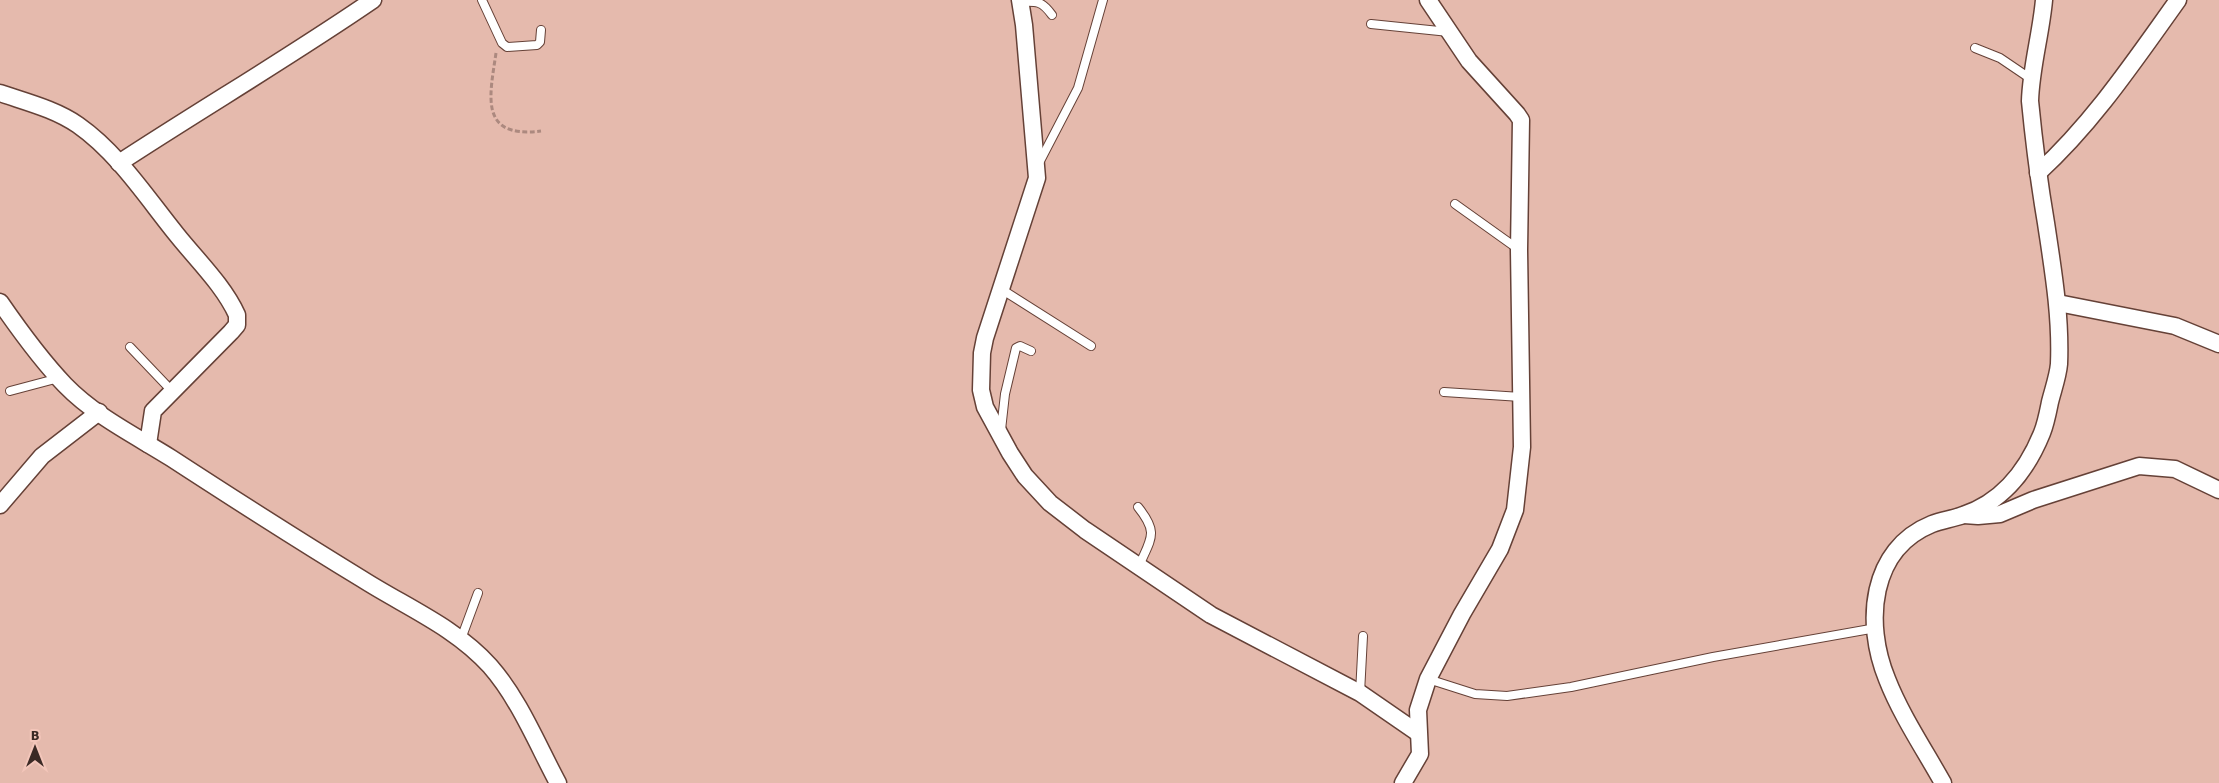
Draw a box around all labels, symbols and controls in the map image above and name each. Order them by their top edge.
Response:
north arrow [10,723,60,773]
text: B [31,727,40,744]

